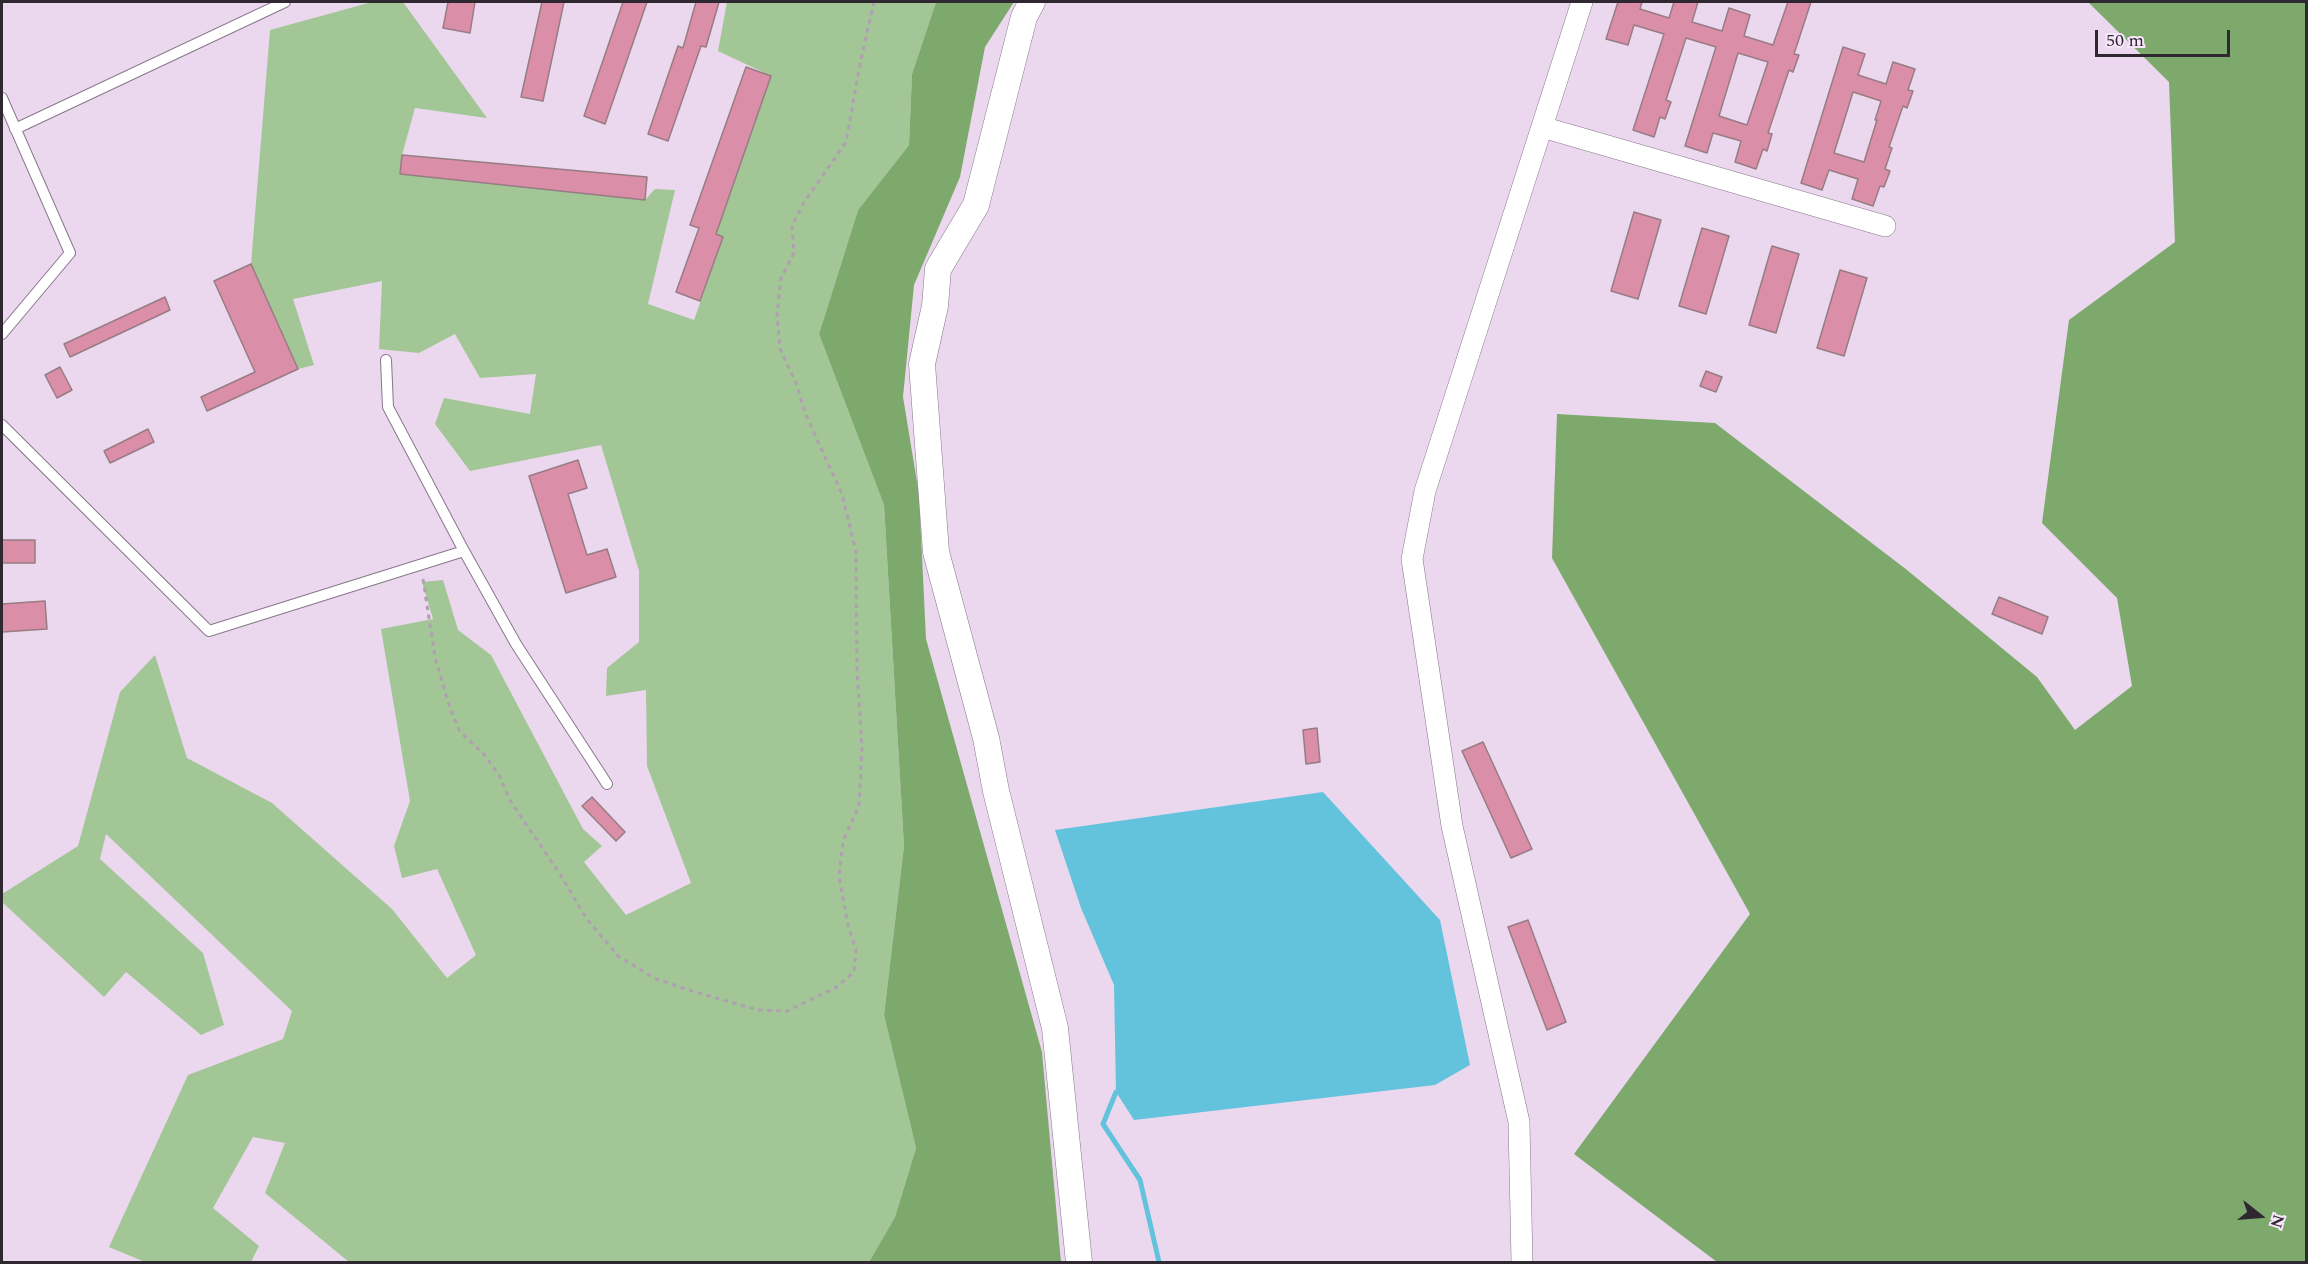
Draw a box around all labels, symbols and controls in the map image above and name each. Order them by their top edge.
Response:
scale bar [2098,18,2233,56]
text: 50 m [2106,27,2144,54]
north arrow [2230,1186,2290,1246]
text: N [2264,1212,2291,1231]

